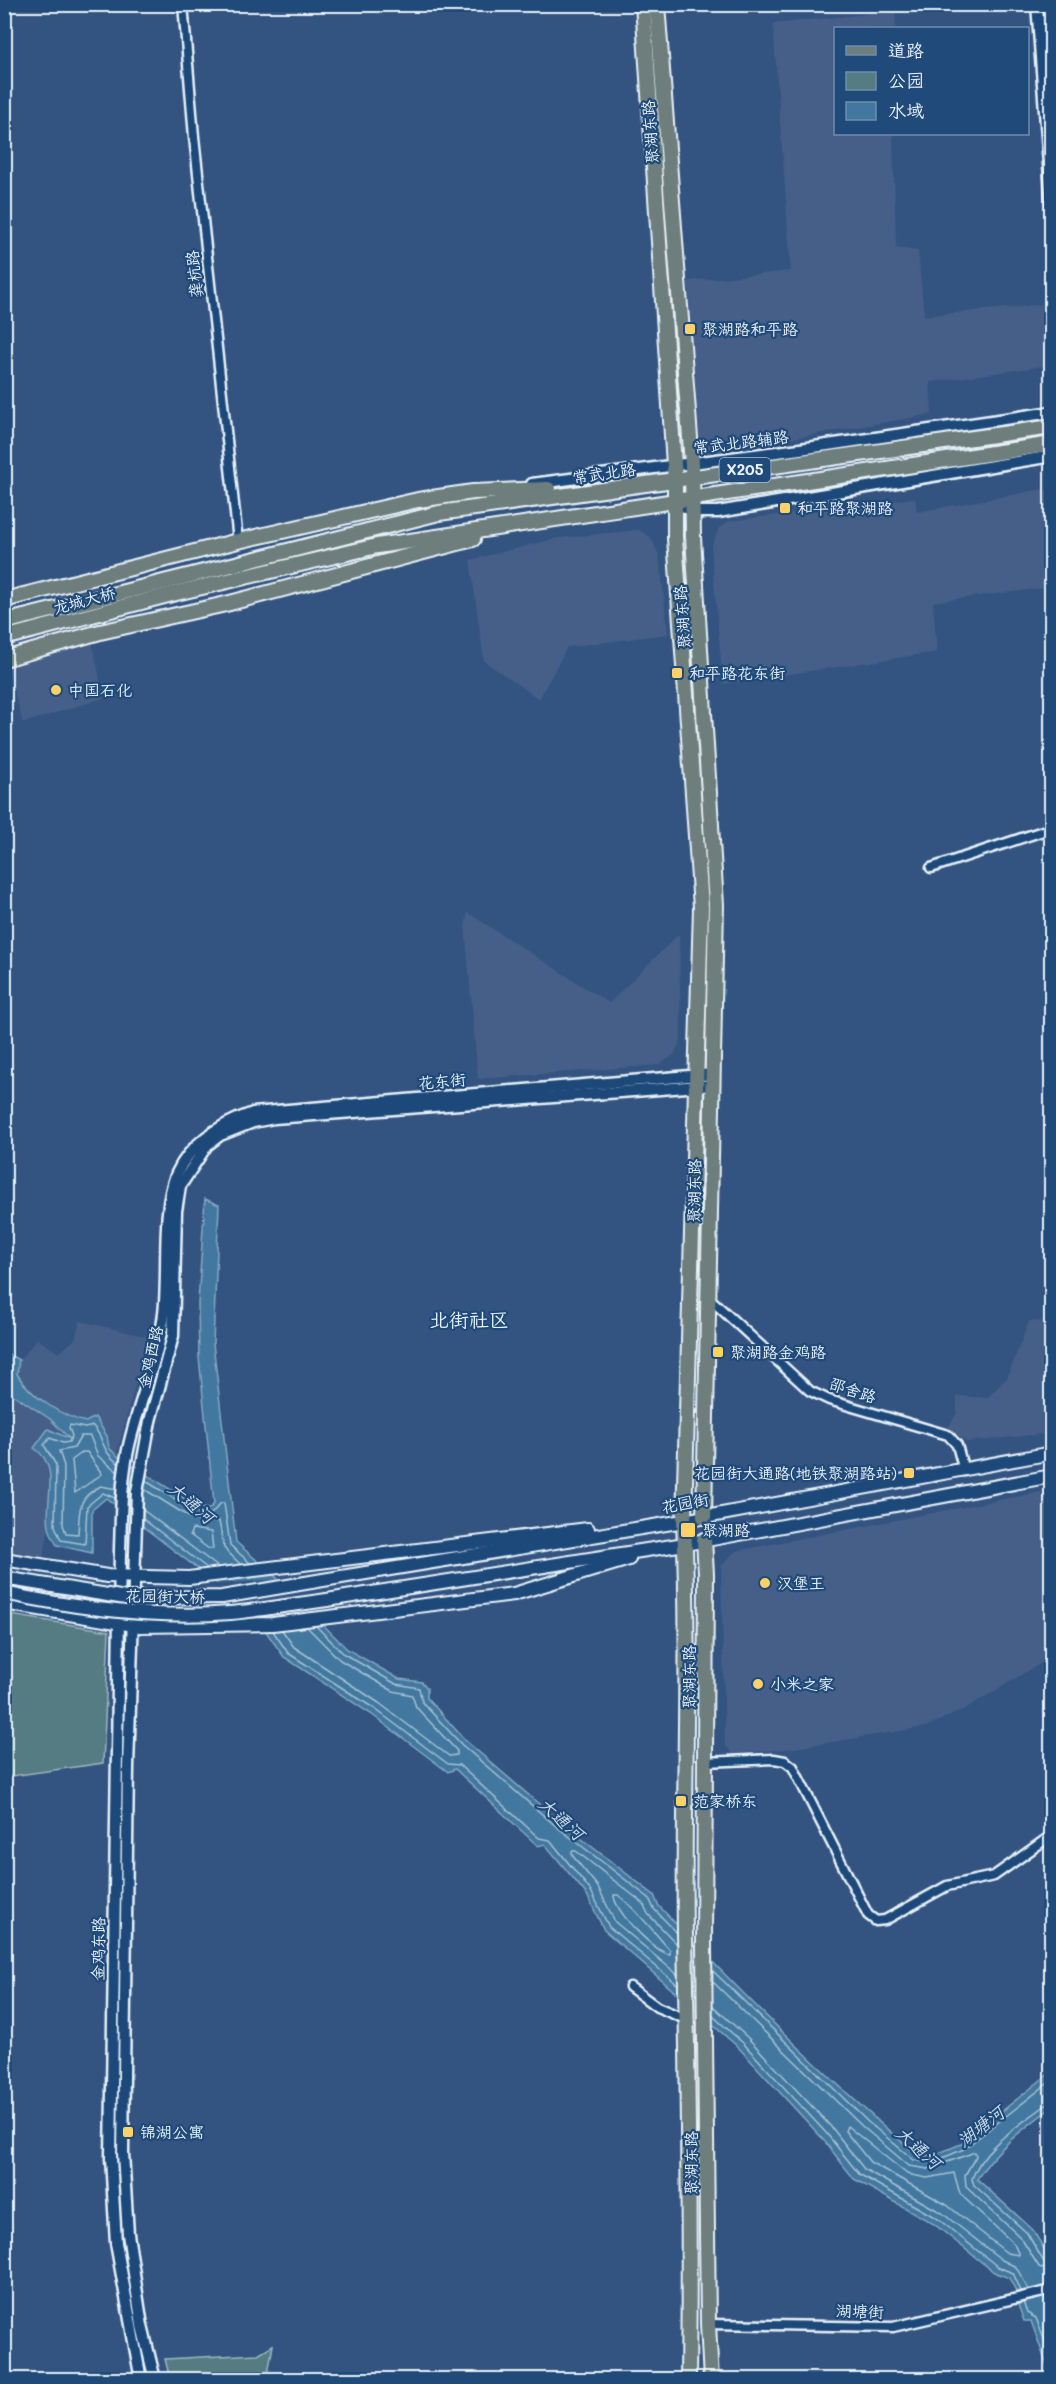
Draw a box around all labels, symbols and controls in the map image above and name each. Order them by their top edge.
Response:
legend [834,27,1029,135]
text: 道路 [888,38,924,62]
text: 公园 [888,68,924,92]
text: 水域 [888,98,924,122]
street label: 聚湖东路 [637,99,662,165]
street label: 龚杭路 [181,249,206,299]
place label: 聚湖路和平路 [702,318,798,339]
marker: 聚湖路和平路 [683,322,697,336]
street label: 常武北路辅路 [692,425,790,458]
street label: 常武北路 [571,458,637,487]
road number: X205 [720,458,771,482]
place label: 和平路聚湖路 [797,497,893,518]
marker: 和平路聚湖路 [778,501,792,515]
street label: 龙城大桥 [50,581,118,618]
street label: 聚湖东路 [669,584,694,650]
place label: 和平路花东街 [689,662,785,683]
marker: 和平路花东街 [670,666,684,680]
place label: 中国石化 [68,679,132,700]
marker: 中国石化 [49,683,63,697]
street label: 花东街 [417,1068,467,1093]
street label: 聚湖东路 [682,1159,705,1223]
district label: 北街社区 [429,1306,509,1332]
street label: 金鸡西路 [132,1323,167,1390]
place label: 聚湖路金鸡路 [730,1341,826,1362]
marker: 聚湖路金鸡路 [711,1345,725,1359]
street label: 邵舍路 [827,1372,879,1407]
place label: 花园街大通路(地铁聚湖路站) [694,1462,897,1483]
marker: 花园街大通路(地铁聚湖路站) [902,1466,916,1480]
water label: 大通河 [163,1476,222,1531]
street label: 花园街 [659,1488,710,1517]
place label: 聚湖路 [702,1519,750,1540]
marker: 聚湖路 [679,1521,697,1539]
place label: 汉堡王 [777,1572,825,1593]
marker: 汉堡王 [758,1576,772,1590]
street label: 花园街大桥 [125,1584,205,1607]
street label: 聚湖东路 [678,1645,699,1709]
place label: 小米之家 [770,1673,834,1694]
marker: 小米之家 [751,1677,765,1691]
place label: 范家桥东 [693,1790,757,1811]
water label: 大通河 [534,1791,592,1847]
marker: 范家桥东 [674,1794,688,1808]
street label: 金鸡东路 [86,1917,109,1981]
water label: 湖塘河 [952,2098,1011,2152]
water label: 大通河 [891,2120,949,2176]
place label: 锦湖公寓 [140,2121,204,2142]
marker: 锦湖公寓 [121,2125,135,2139]
street label: 聚湖东路 [680,2131,701,2195]
street label: 湖塘街 [836,2299,884,2322]

